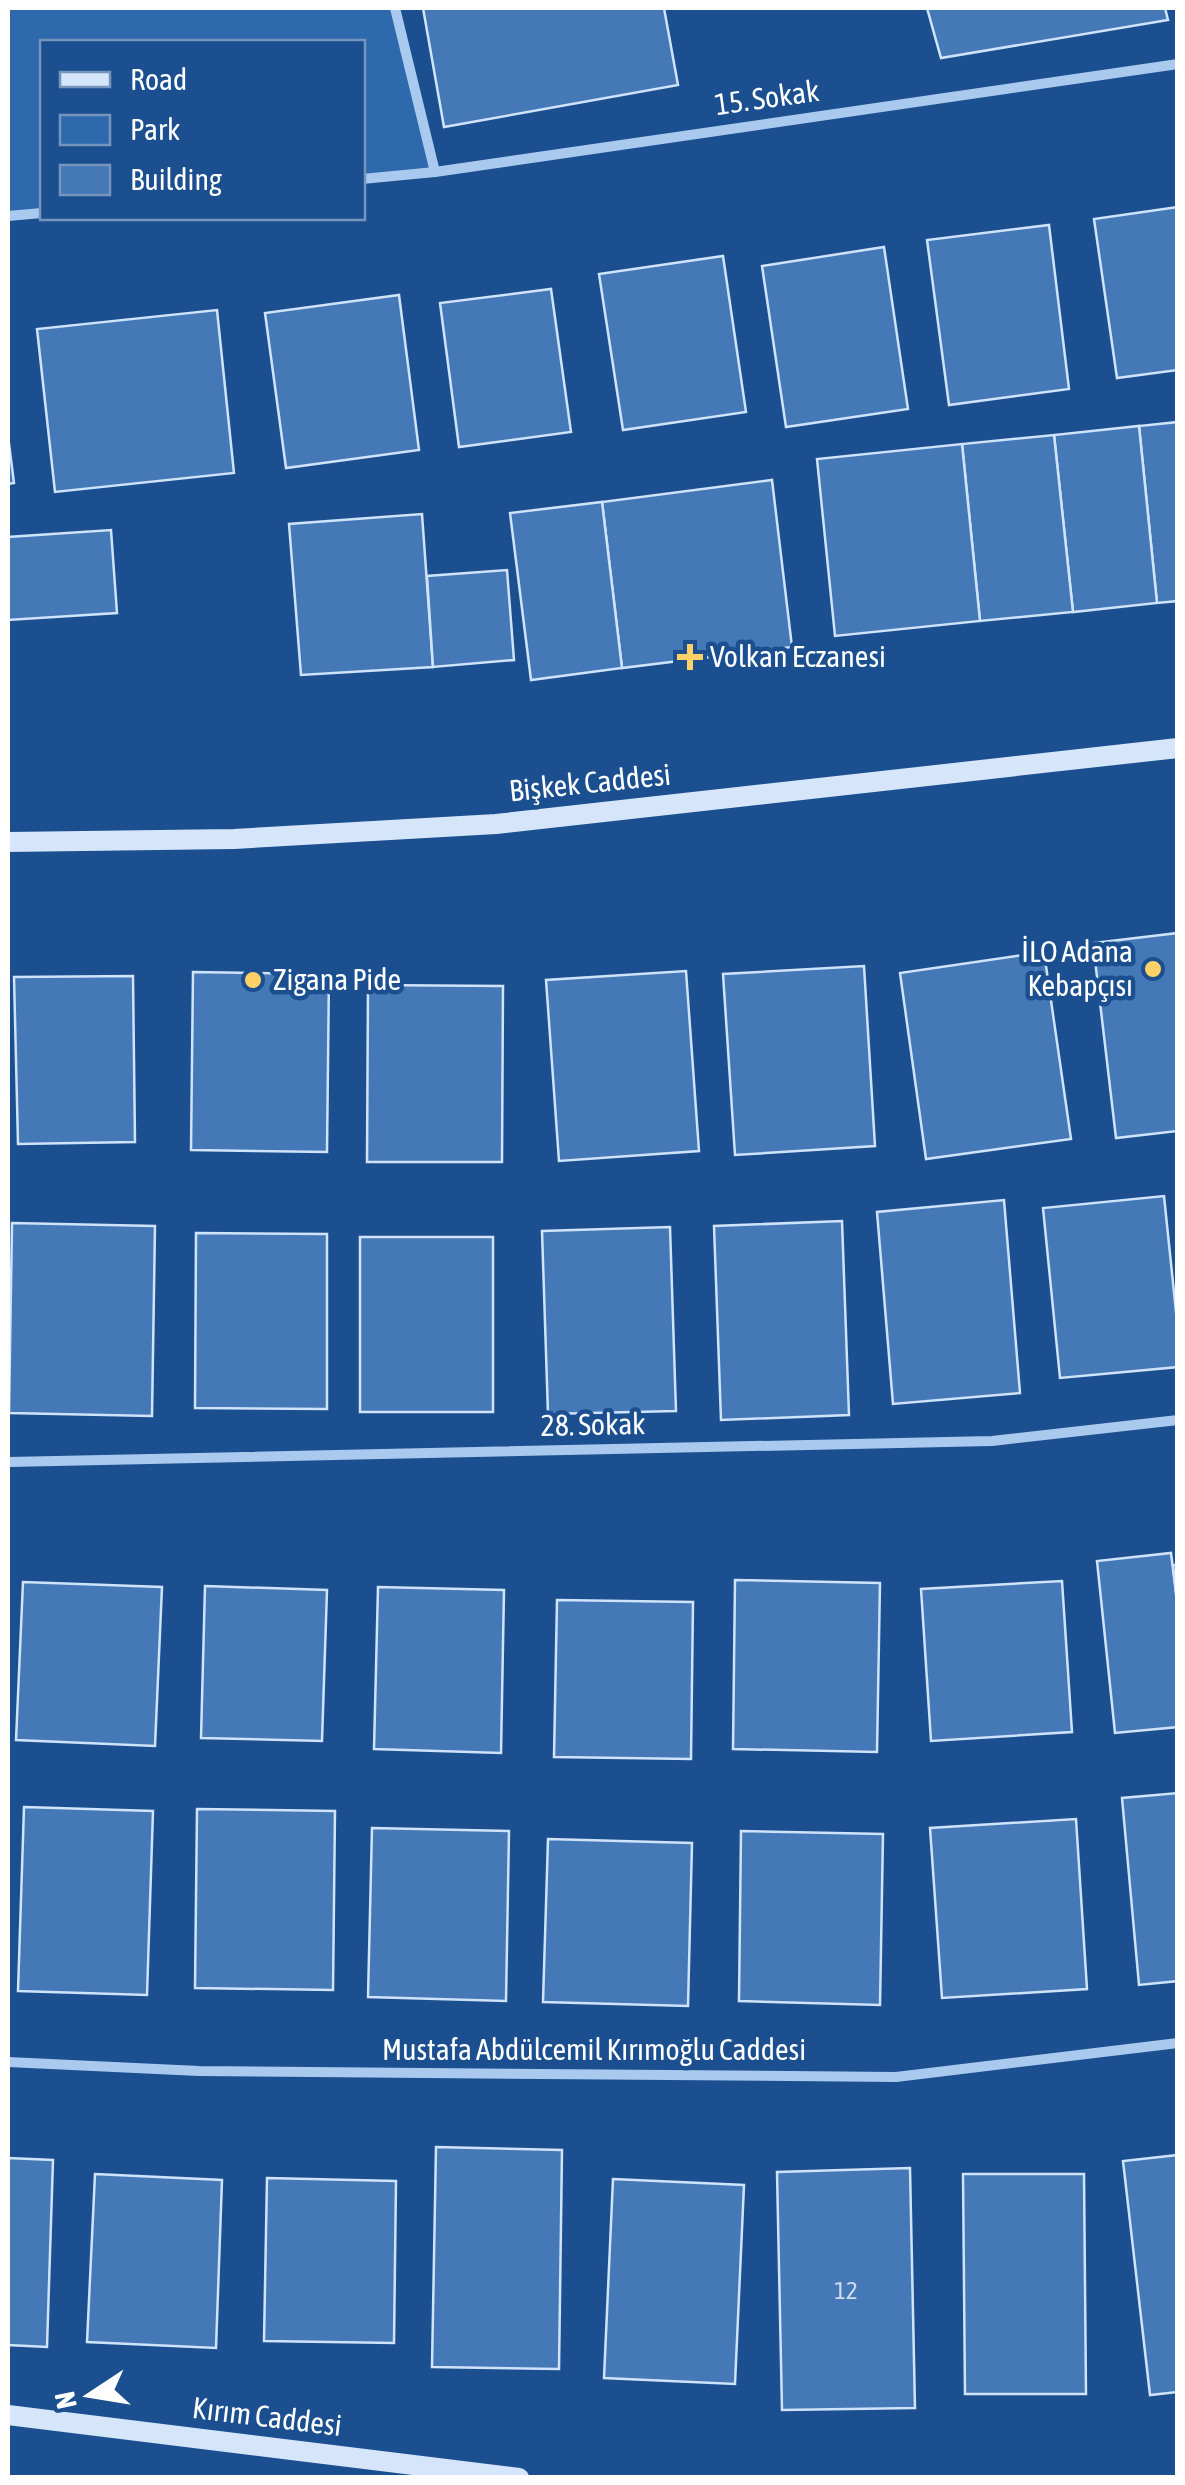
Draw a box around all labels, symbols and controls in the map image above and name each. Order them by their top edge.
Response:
legend [40,40,365,220]
text: Road [130,62,187,96]
street label: 15. Sokak [713,73,821,121]
text: Park [130,112,180,146]
text: Building [130,162,222,196]
place label: Volkan Eczanesi [710,639,886,673]
marker: Volkan Eczanesi [679,646,701,668]
street label: Bişkek Caddesi [507,757,672,807]
place label: İLO Adana Kebapçısı [1021,934,1133,1002]
marker: İLO Adana Kebapçısı [1142,958,1164,980]
place label: Zigana Pide [273,962,401,996]
marker: Zigana Pide [242,969,264,991]
street label: 28. Sokak [540,1406,646,1442]
street label: Mustafa Abdülcemil Kırımoğlu Caddesi [382,2032,806,2066]
house number: 12 [834,2276,858,2304]
north arrow [40,2345,140,2445]
text: N [48,2389,83,2412]
street label: Kırım Caddesi [191,2390,344,2442]

